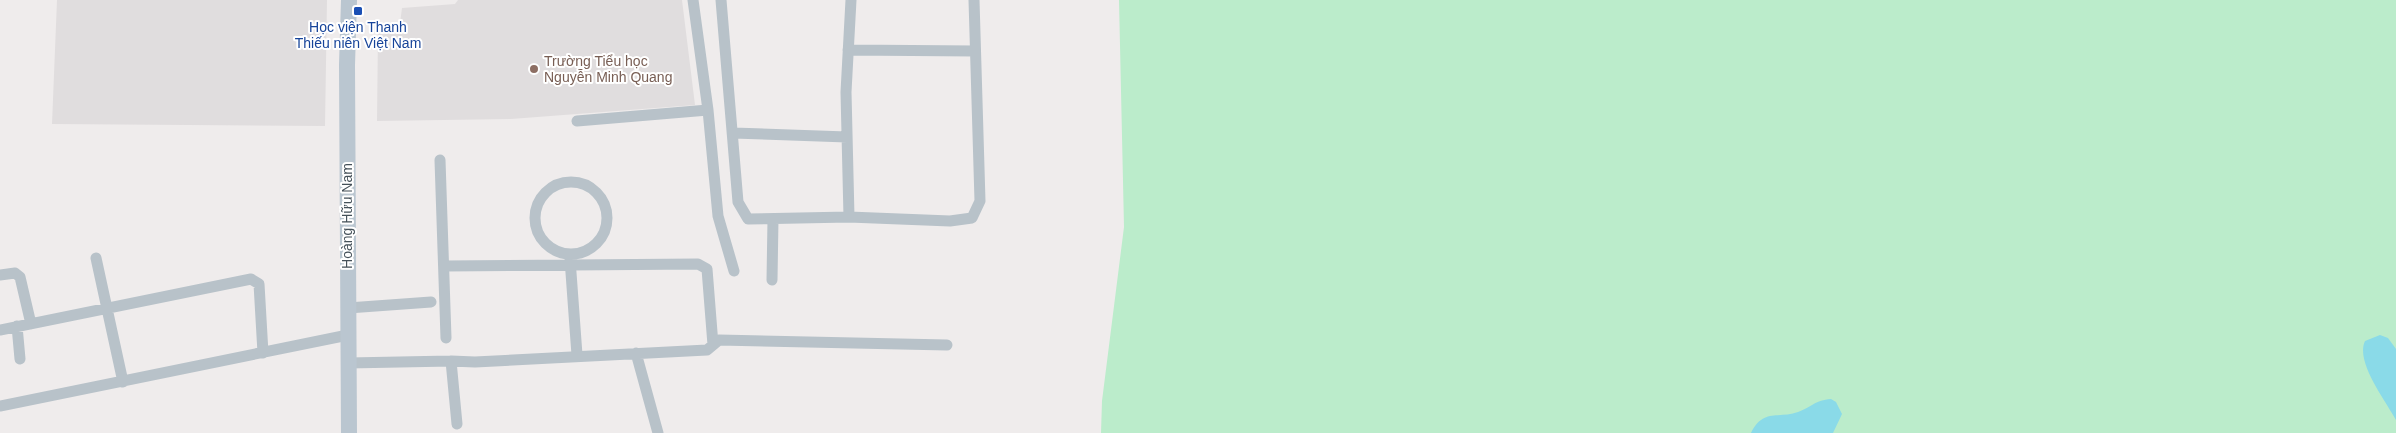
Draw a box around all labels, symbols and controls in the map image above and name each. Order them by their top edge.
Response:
marker: Học viện Thanh Thiếu niên Việt Nam [352,5,364,17]
place label: Học viện Thanh Thiếu niên Việt Nam [295,19,421,51]
place label: Trường Tiểu học Nguyễn Minh Quang [544,53,672,85]
marker: Trường Tiểu học Nguyễn Minh Quang [528,63,540,75]
street label: Hoàng Hữu Nam [339,163,355,269]

